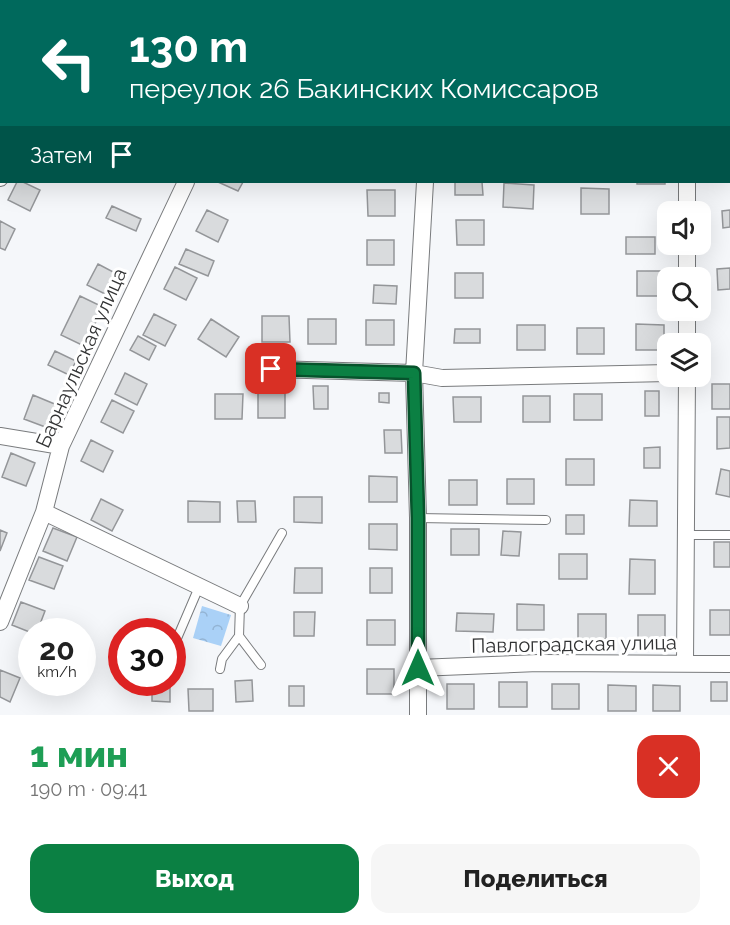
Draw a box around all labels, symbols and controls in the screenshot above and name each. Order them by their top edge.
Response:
text: 130 m [129,23,248,72]
icon: left [30,24,108,102]
text: переулок 26 Бакинских Комиссаров [129,73,599,104]
icon: arrive [105,138,138,171]
text: Затем [30,142,93,168]
map controls [657,201,711,387]
button: sound [657,201,711,255]
street label: Барнаульская улица [31,264,131,452]
button: search [657,267,711,321]
button: layers [657,333,711,387]
pin [245,343,296,394]
icon: arrive [254,352,287,385]
speed limit sign: 30 [108,618,186,696]
street label: Павлоградская улица [471,630,677,658]
text: 20 [39,632,75,667]
position arrow [386,636,450,700]
text: km/h [37,663,77,681]
text: 1 мин [30,733,128,775]
button: close [637,735,700,798]
text: 190 m · 09:41 [30,777,147,801]
button: Выход [30,844,359,913]
button: Поделиться [371,844,700,913]

